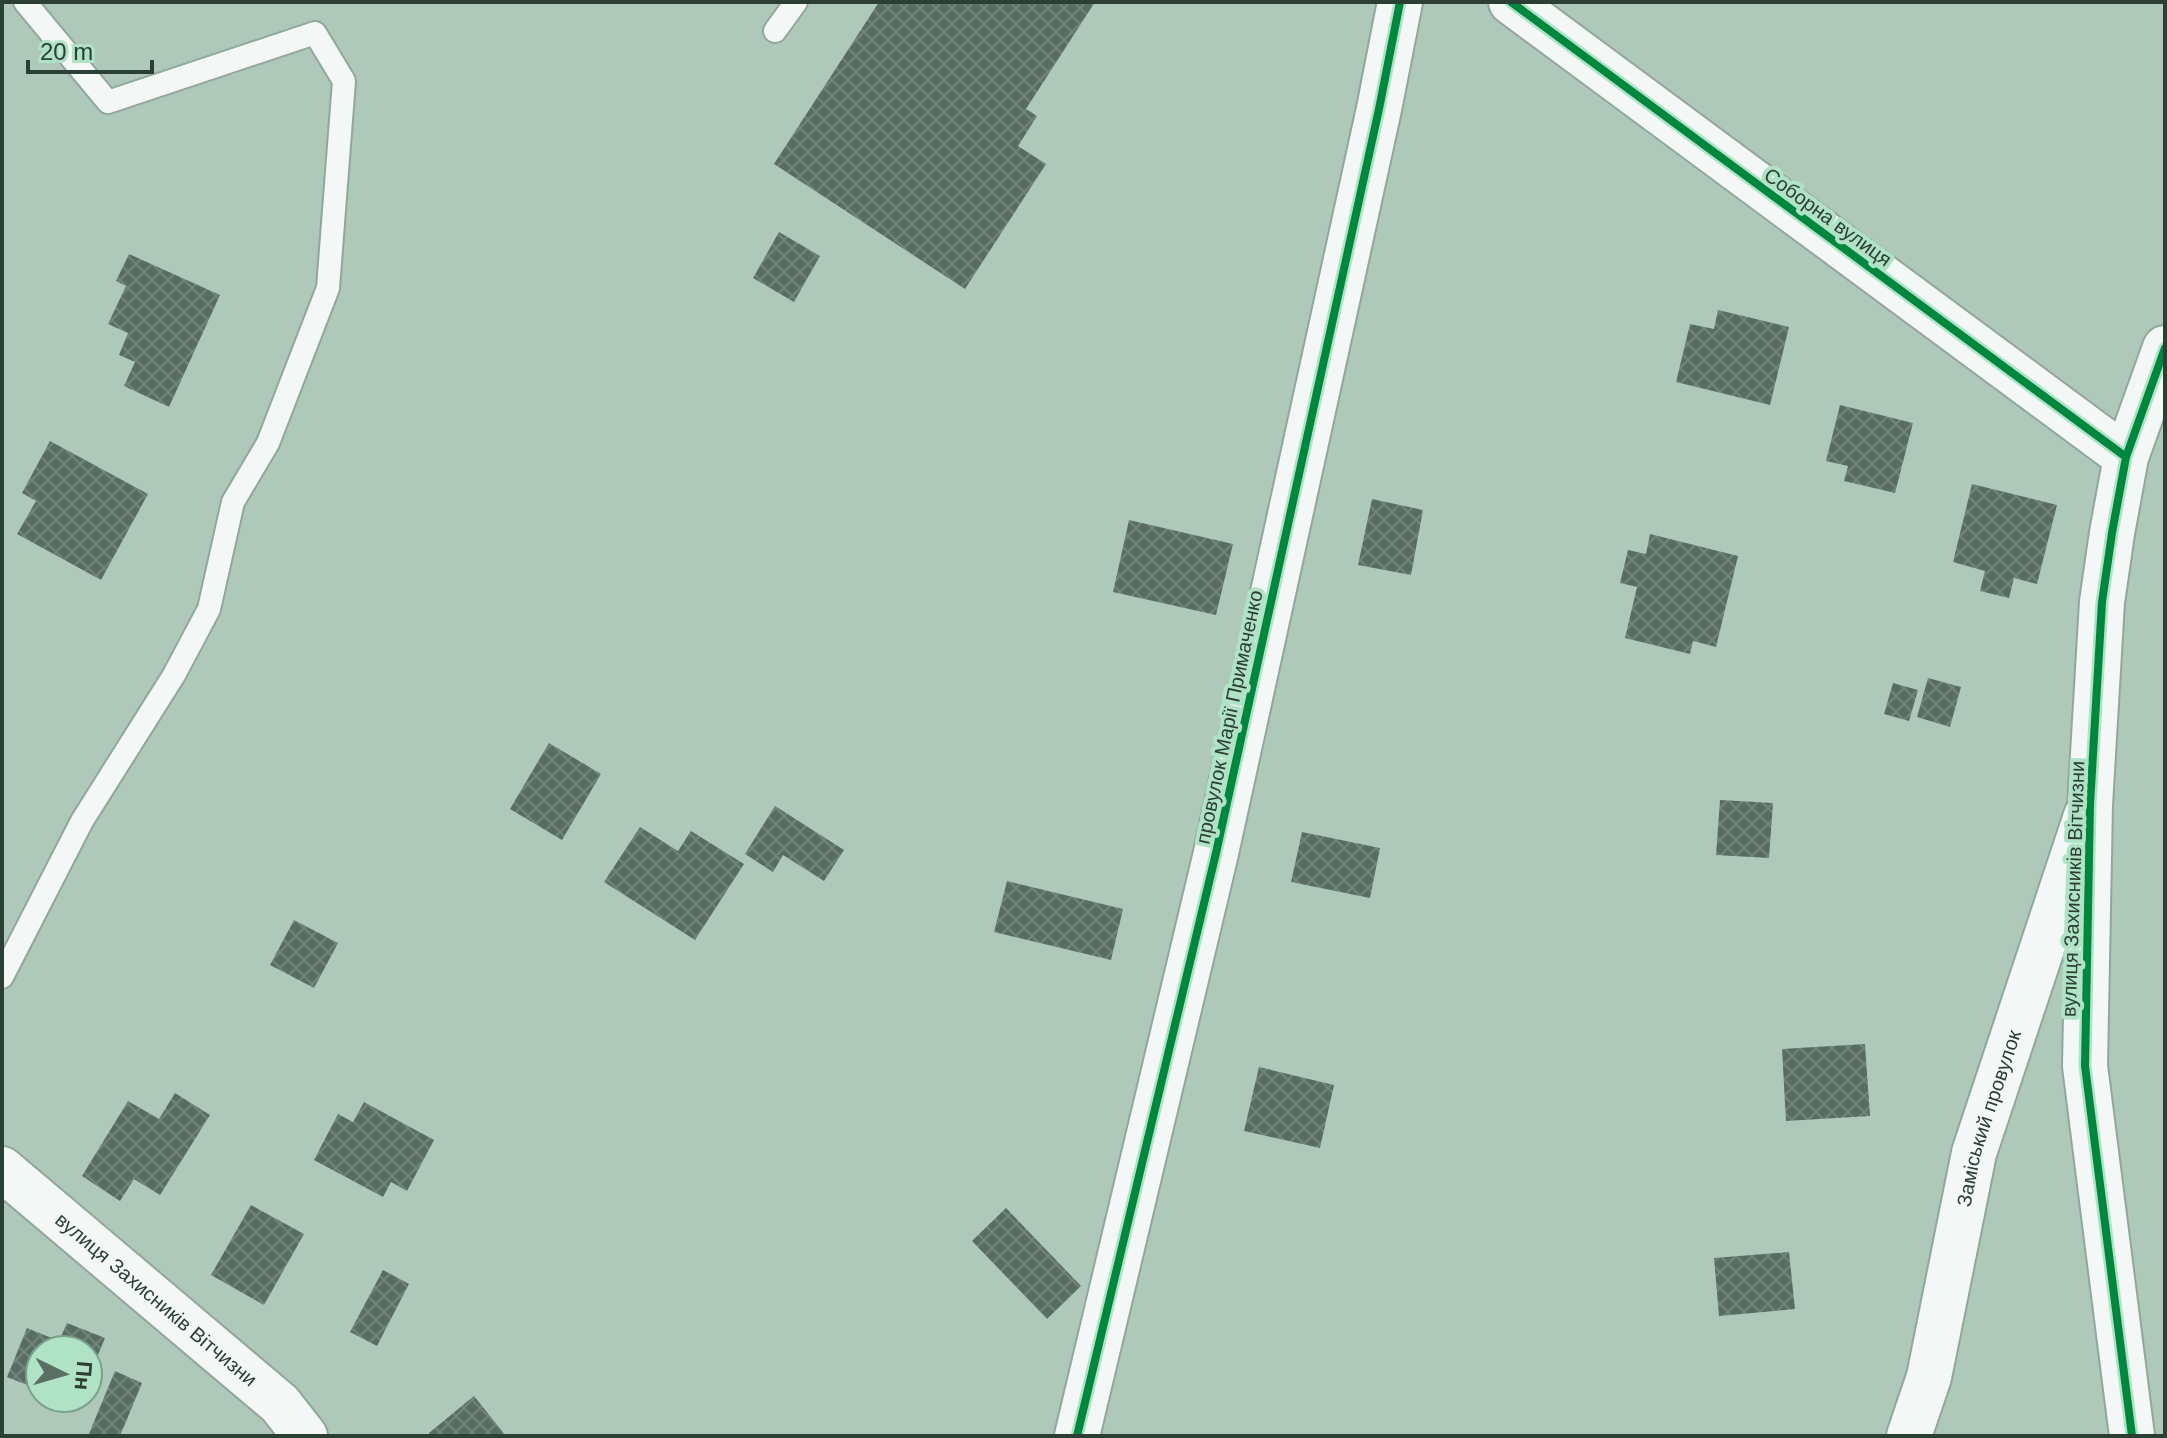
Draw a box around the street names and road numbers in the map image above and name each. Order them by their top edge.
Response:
street label: Соборна вулиця [1760,163,1896,271]
street label: провулок Марії Примаченко [1191,588,1267,846]
street label: вулиця Захисників Вітчизни [2058,761,2088,1017]
street label: Заміський провулок [1953,1027,2025,1208]
street label: вулиця Захисників Вітчизни [51,1208,261,1391]

